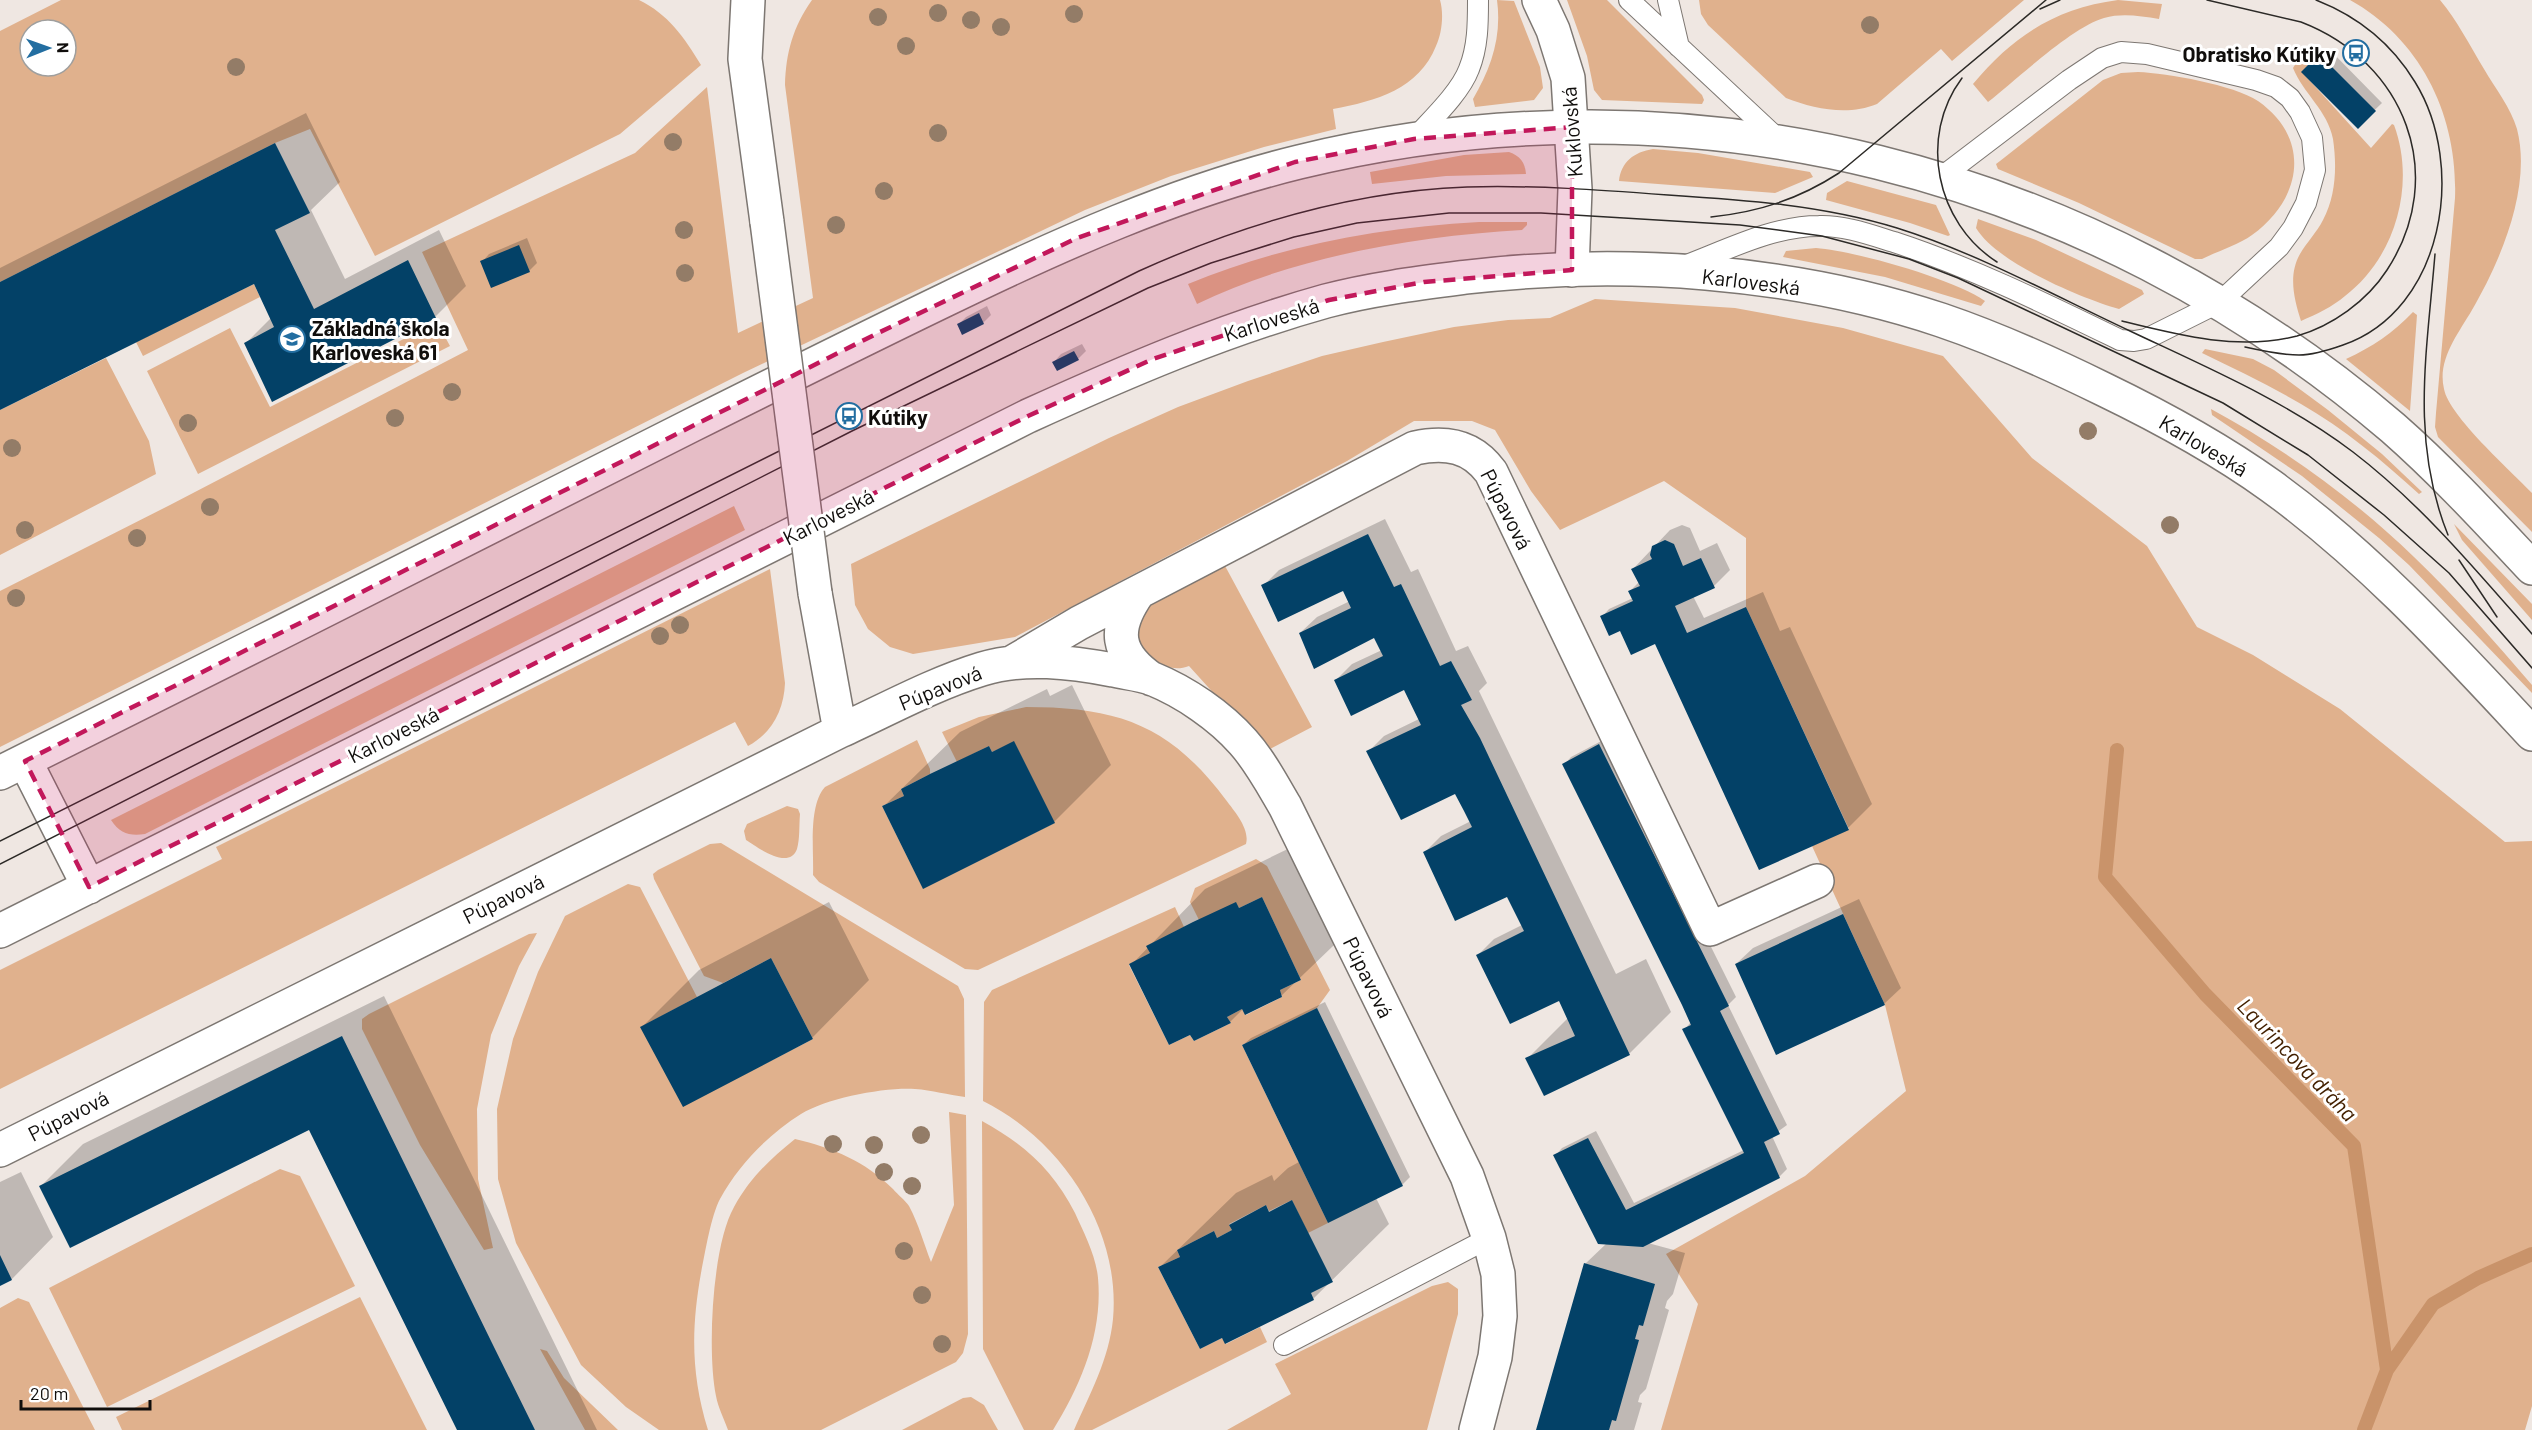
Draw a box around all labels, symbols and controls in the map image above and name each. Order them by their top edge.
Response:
north arrow [18,18,78,78]
bus stop icon: Obratisko Kútiky [2341,38,2371,68]
place label: Obratisko Kútiky [2183,41,2336,66]
text: N [54,42,73,53]
street label: Kuklovská [1555,86,1587,178]
street label: Karloveská [1700,263,1802,299]
street label: Karloveská [1220,292,1322,346]
place label: Základná škola Karloveská 61 [312,315,450,364]
school or university icon: Základná škola Karloveská 61 [277,324,307,354]
bus stop icon: Kútiky [834,401,864,431]
place label: Kútiky [868,404,928,429]
street label: Karloveská [2155,409,2253,481]
street label: Púpavová [1476,465,1538,553]
street label: Karloveská [778,482,878,550]
street label: Púpavová [895,659,985,715]
street label: Karloveská [343,700,443,768]
street label: Púpavová [458,868,548,928]
street label: Púpavová [1339,932,1399,1022]
water label: Laurincova dráha [2233,992,2363,1126]
street label: Púpavová [24,1084,112,1146]
scale bar [21,1373,150,1411]
text: 20 m [30,1382,68,1404]

